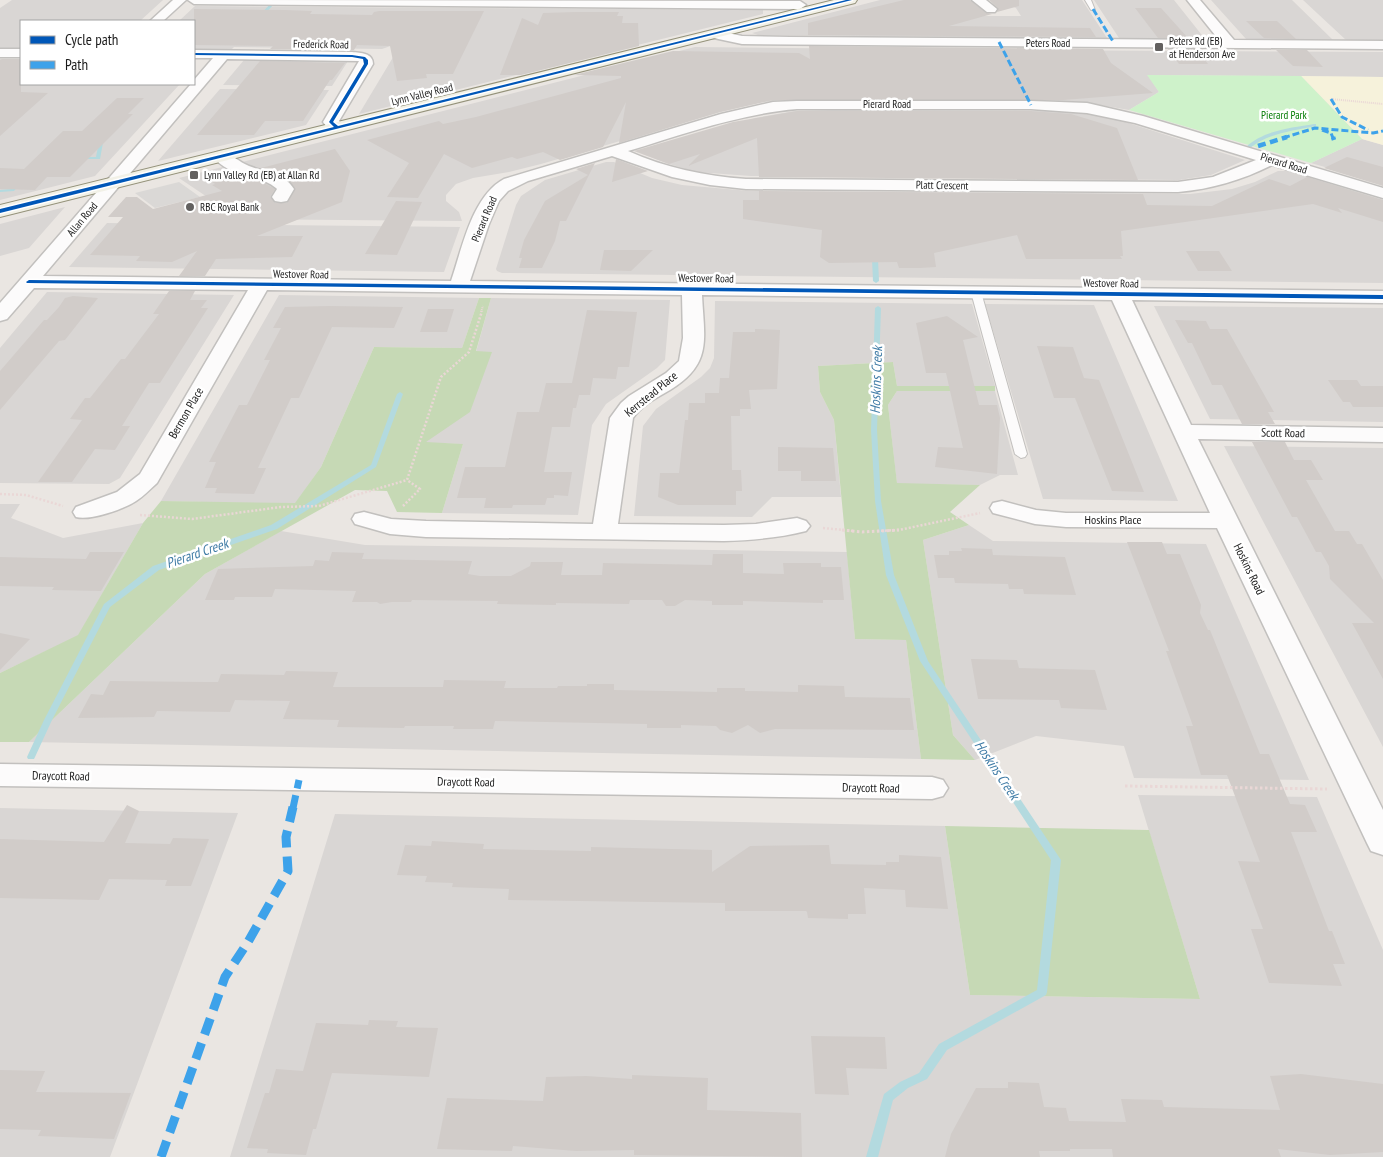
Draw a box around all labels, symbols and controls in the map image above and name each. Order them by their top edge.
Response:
legend [20,20,195,85]
text: Cycle path [65,30,118,49]
place label: Peters Rd (EB) at Henderson Ave [1169,34,1236,61]
street label: Peters Road [1026,36,1070,50]
street label: Frederick Road [293,37,349,51]
marker: Peters Rd (EB) at Henderson Ave [1153,41,1165,53]
text: Path [65,55,88,74]
street label: Lynn Valley Road [390,80,454,108]
street label: Pierard Road [863,97,911,111]
park label: Pierard Park [1261,108,1308,122]
street label: Pierard Road [1259,149,1309,177]
place label: Lynn Valley Rd (EB) at Allan Rd [204,168,320,182]
marker: Lynn Valley Rd (EB) at Allan Rd [188,169,200,181]
street label: Platt Crescent [916,178,968,192]
street label: Pierard Road [468,194,500,244]
street label: Allan Road [64,199,101,239]
place label: RBC Royal Bank [200,200,260,214]
marker: RBC Royal Bank [184,201,196,213]
street label: Westover Road [273,267,329,281]
street label: Westover Road [678,271,734,285]
street label: Westover Road [1083,276,1139,290]
water label: Hoskins Creek [866,344,886,414]
street label: Kerrstead Place [621,368,680,420]
street label: Bermon Place [165,384,206,441]
street label: Scott Road [1261,425,1305,440]
street label: Hoskins Place [1085,512,1141,527]
water label: Pierard Creek [164,533,232,572]
street label: Hoskins Road [1231,541,1268,597]
water label: Hoskins Creek [971,737,1024,804]
street label: Draycott Road [32,767,90,784]
street label: Draycott Road [437,773,495,790]
street label: Draycott Road [842,779,900,796]

